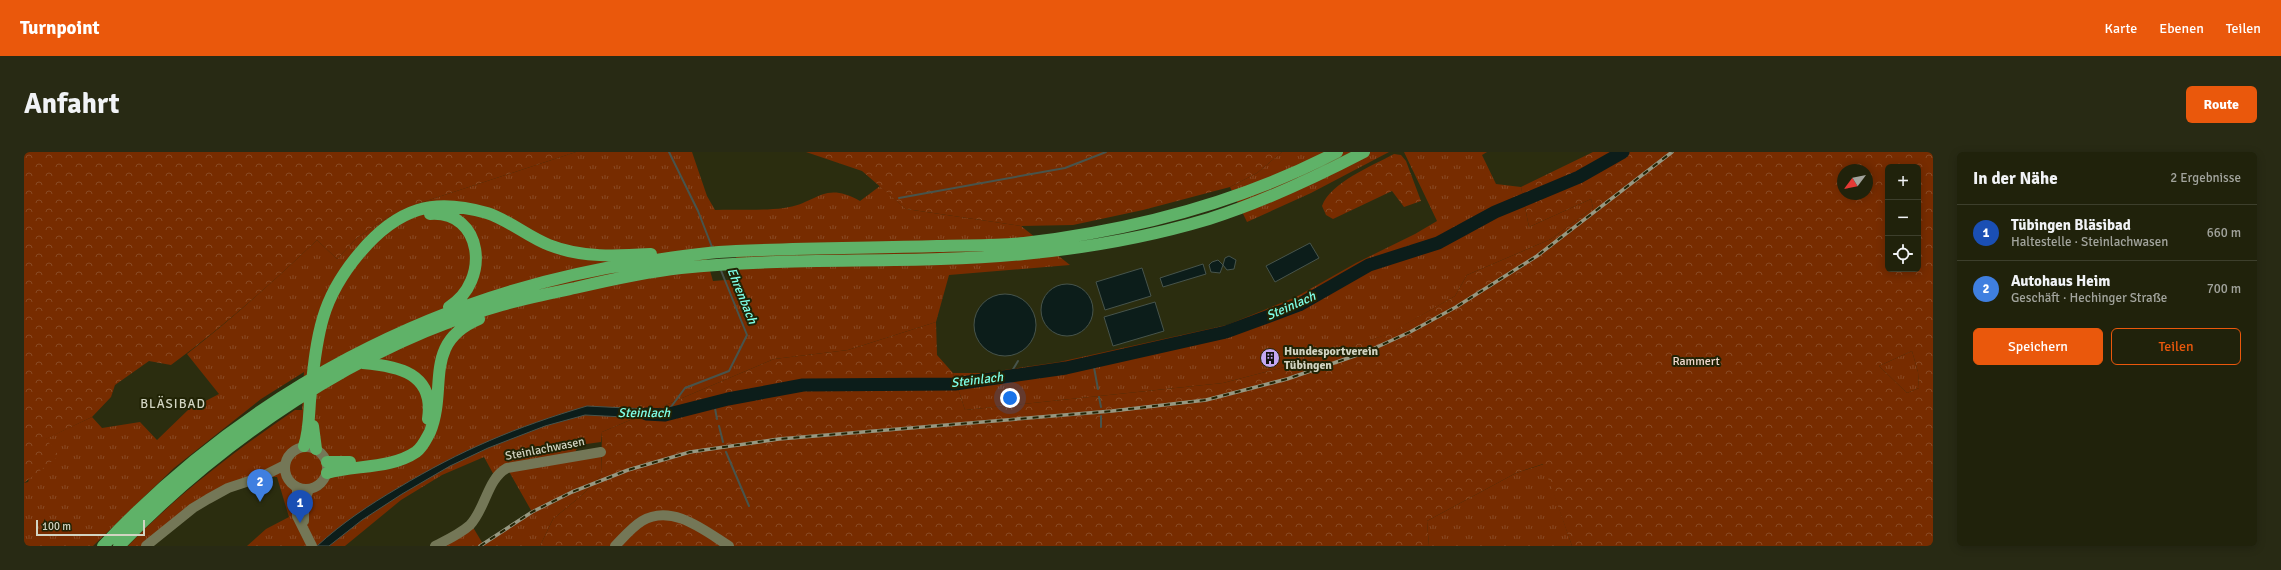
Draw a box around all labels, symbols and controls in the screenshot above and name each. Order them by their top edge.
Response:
text: Turnpoint [20,16,100,40]
text: Karte [2105,20,2137,37]
text: Ebenen [2159,20,2204,37]
text: Teilen [2226,20,2261,37]
button: Route [2186,86,2257,123]
text: Anfahrt [24,87,120,121]
north arrow [1837,164,1873,200]
map controls [1885,164,1921,272]
button: + [1885,164,1921,200]
text: In der Nähe [1973,168,2058,189]
text: 2 Ergebnisse [2170,170,2241,186]
button: − [1885,200,1921,236]
text: Tübingen Bläsibad [2011,216,2131,234]
text: 1 [1982,225,1990,241]
text: 660 m [2207,225,2241,241]
text: Haltestelle · Steinlachwasen [2011,234,2168,250]
button: locate [1885,236,1921,272]
water label: Ehrenbach [723,266,761,327]
text: Autohaus Heim [2011,272,2110,290]
text: 2 [1982,281,1990,297]
text: 700 m [2207,281,2241,297]
water label: Steinlach [1264,288,1319,324]
text: Geschäft · Hechinger Straße [2011,290,2167,306]
button: Speichern [1973,328,2103,365]
button: Teilen [2111,328,2241,365]
place label: Hundesportverein Tübingen [1284,344,1379,373]
building icon: Hundesportverein Tübingen [1259,347,1281,369]
park label: Rammert [1672,354,1720,369]
water label: Steinlach [950,369,1005,391]
your location [1000,388,1020,408]
district label: BLÄSIBAD [140,395,206,412]
water label: Steinlach [618,405,671,421]
street label: Steinlachwasen [504,434,586,464]
pin: 2 [247,469,273,502]
pin: 1 [287,490,313,523]
scale bar [36,518,145,537]
text: 100 m [42,520,71,533]

